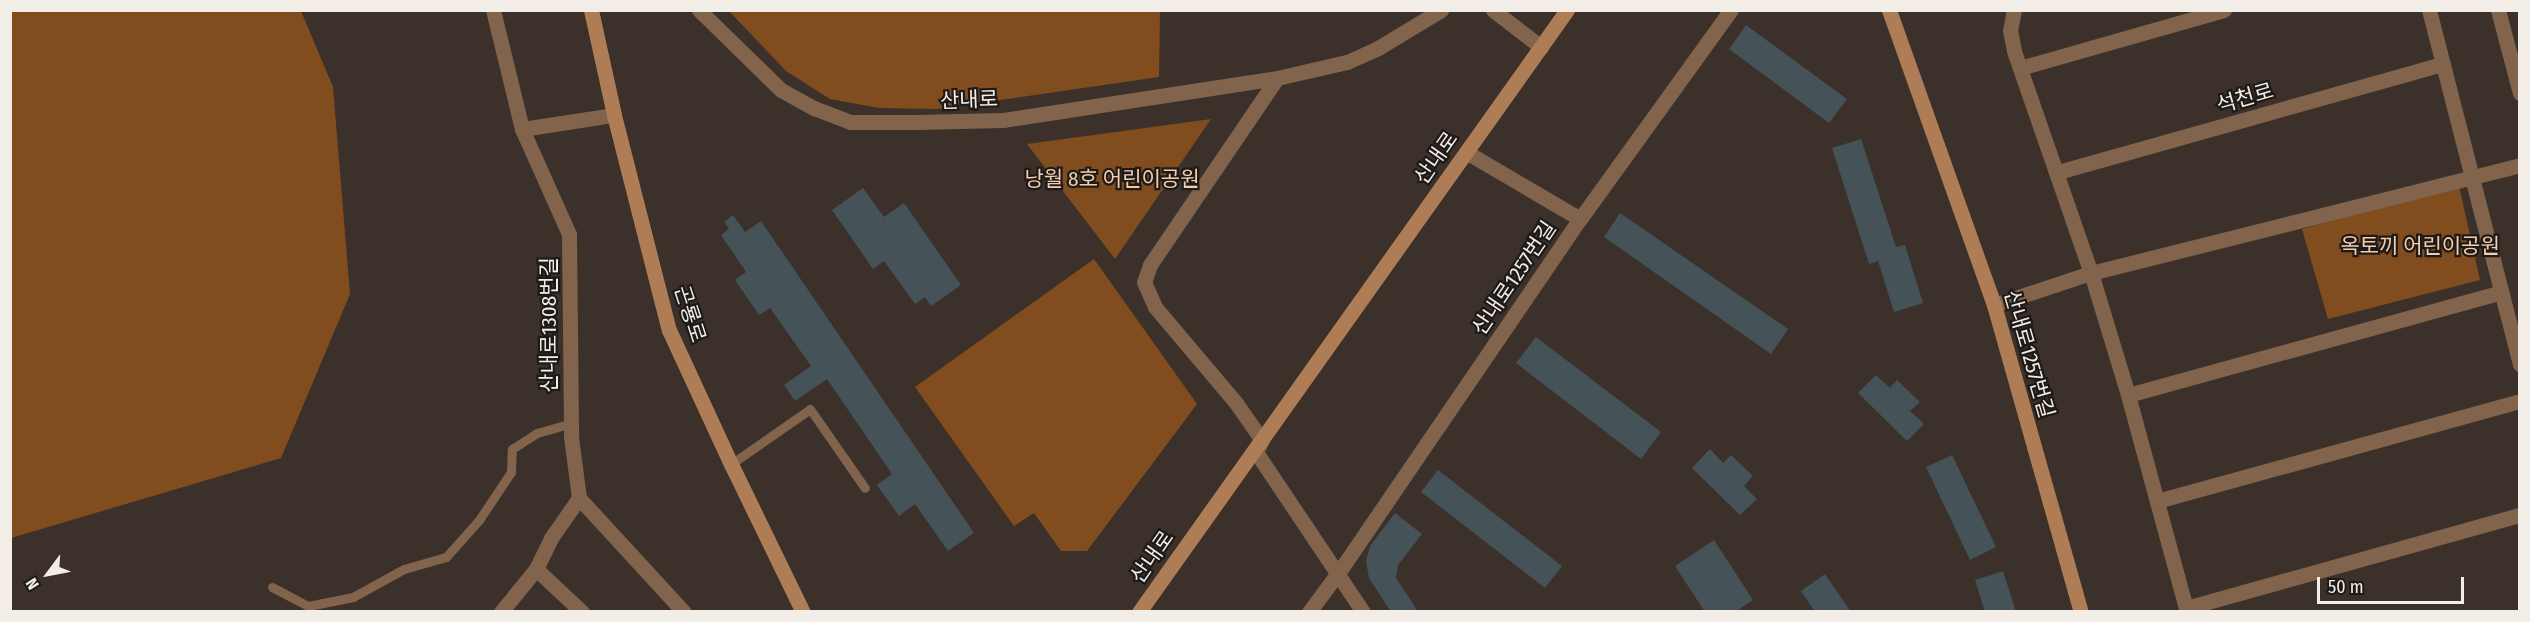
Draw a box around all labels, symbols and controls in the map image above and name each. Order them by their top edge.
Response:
street label: 석천로 [2214,78,2276,118]
street label: 산내로 [940,86,998,114]
street label: 산내로 [1409,127,1463,189]
park label: 낭월 8호 어린이공원 [1025,166,1199,192]
street label: 산내로1257번길 [1467,216,1561,340]
park label: 옥토끼 어린이공원 [2340,233,2500,259]
street label: 산내로1308번길 [536,257,562,393]
street label: 곤룡로 [669,283,711,345]
street label: 산내로1257번길 [1999,287,2059,421]
street label: 산내로 [1125,526,1179,588]
north arrow [18,544,78,604]
scale bar [2320,565,2467,603]
text: N [22,575,43,593]
text: 50 m [2328,576,2364,598]

